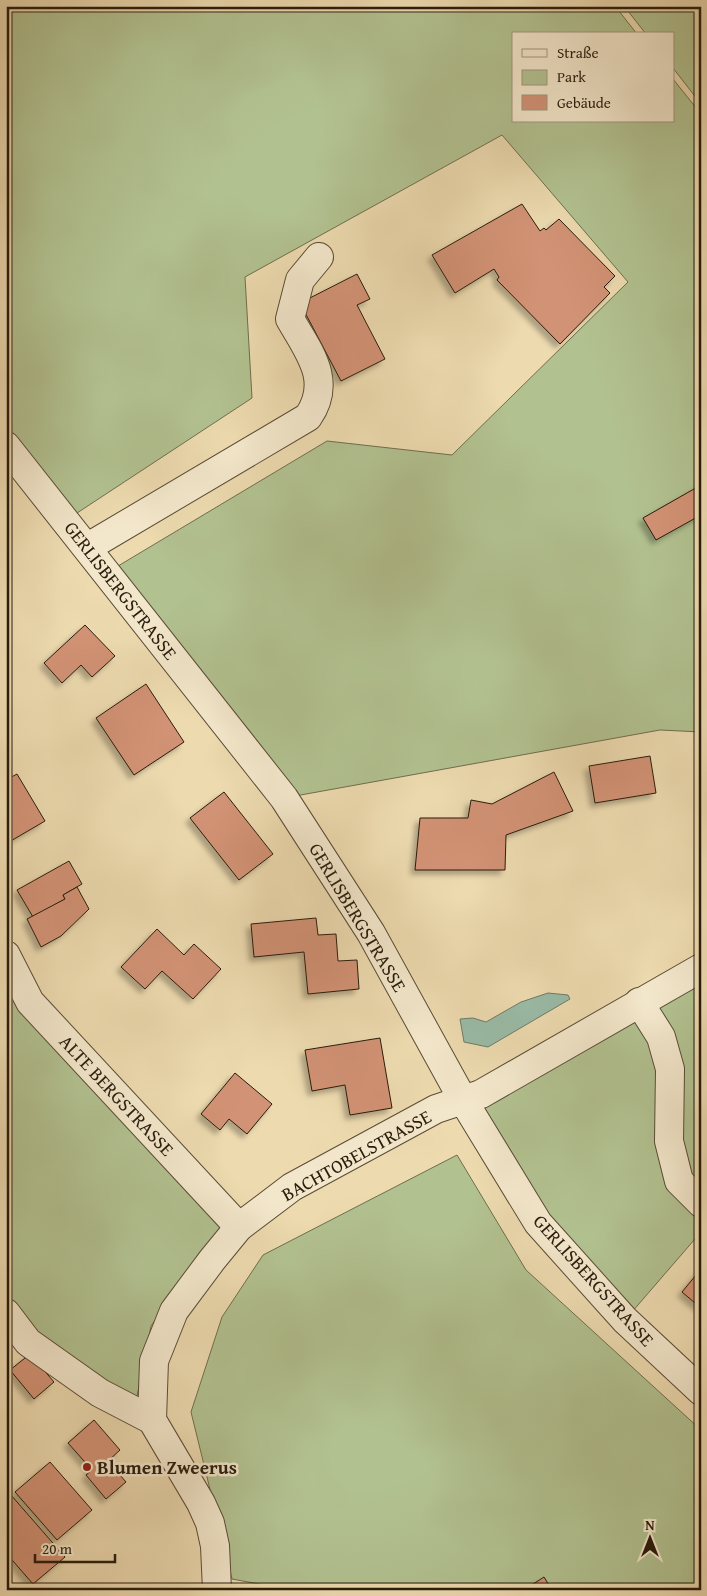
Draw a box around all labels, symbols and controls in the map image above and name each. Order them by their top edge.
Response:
legend [512,32,674,122]
text: Straße [557,42,599,63]
text: Park [557,66,586,87]
text: Gebäude [557,92,611,113]
street label: GERLISBERGSTRASSE [58,515,184,666]
street label: GERLISBERGSTRASSE [302,837,414,997]
street label: ALTE BERGSTRASSE [53,1028,181,1162]
street label: BACHTOBELSTRASSE [276,1102,436,1208]
street label: GERLISBERGSTRASSE [527,1208,661,1353]
place label: Blumen Zweerus [97,1453,237,1481]
marker: Blumen Zweerus [81,1461,93,1473]
north arrow [624,1514,674,1564]
text: N [645,1515,655,1535]
scale bar [35,1531,115,1563]
text: 20 m [42,1538,73,1559]

